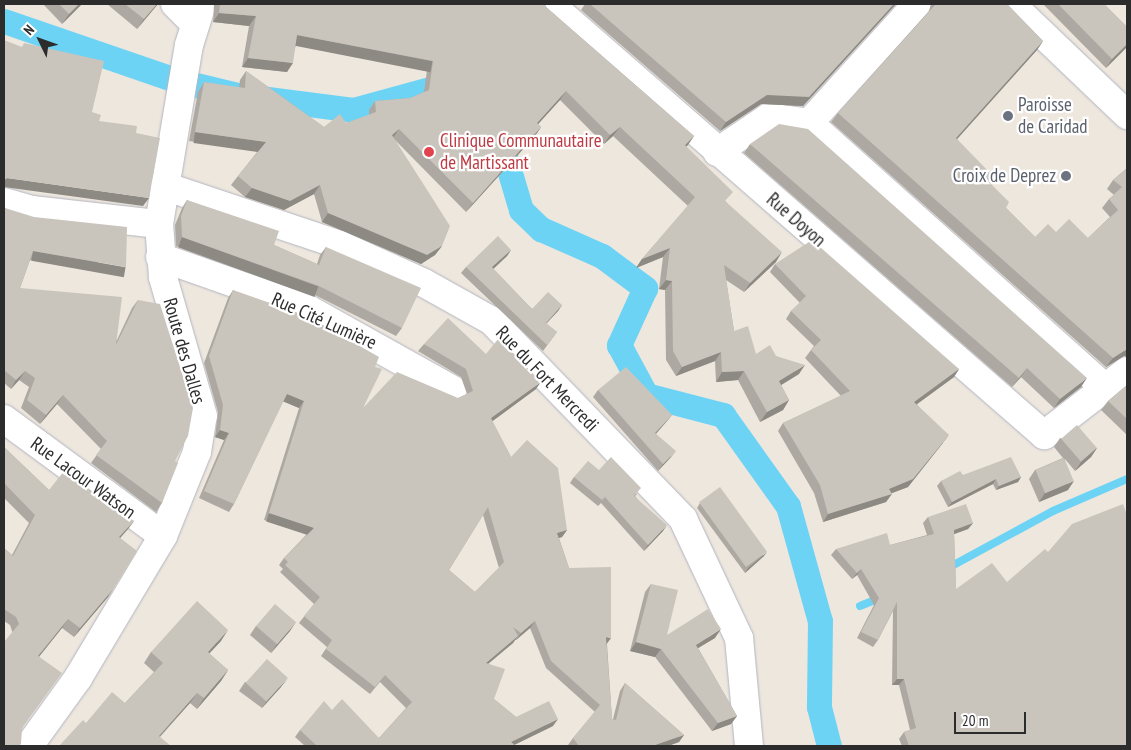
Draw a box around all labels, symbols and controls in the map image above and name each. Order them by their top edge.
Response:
north arrow [15,15,65,65]
text: N [20,21,38,39]
place label: Paroisse de Caridad [1018,94,1088,138]
marker: Paroisse de Caridad [1002,110,1014,122]
place label: Clinique Communautaire de Martissant [440,130,602,174]
marker: Clinique Communautaire de Martissant [422,145,436,159]
place label: Croix de Deprez [952,165,1056,187]
marker: Croix de Deprez [1060,170,1072,182]
street label: Rue Doyon [762,188,830,252]
street label: Rue Cité Lumière [268,288,380,354]
street label: Route des Dalles [158,295,210,407]
street label: Rue du Fort Mercredi [491,321,603,437]
street label: Rue Lacour Watson [26,432,140,524]
scale bar [956,702,1028,734]
text: 20 m [962,711,988,730]

